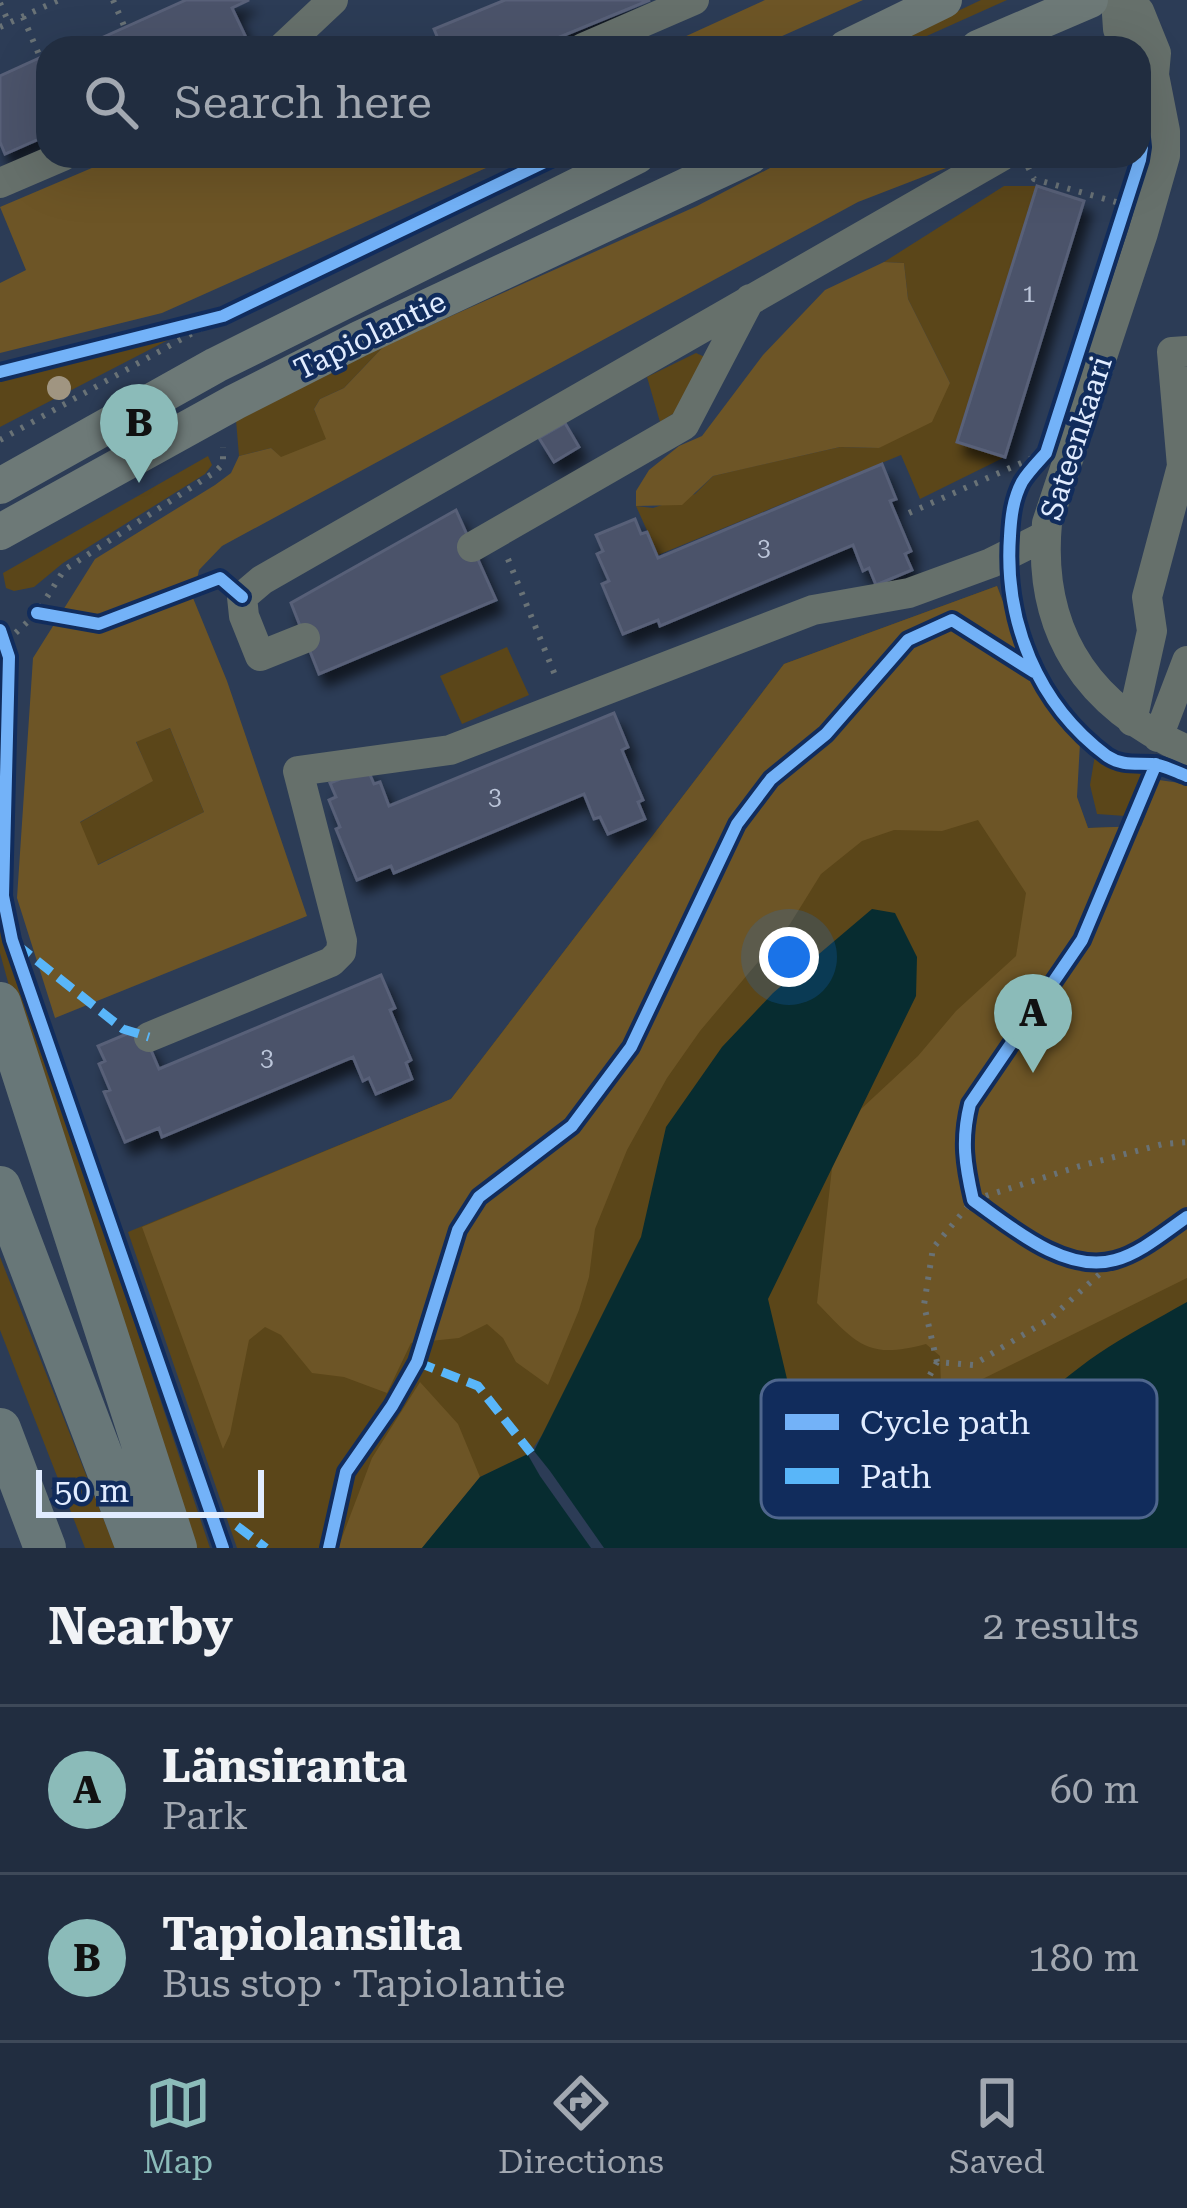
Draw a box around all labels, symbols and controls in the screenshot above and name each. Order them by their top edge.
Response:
search box [36,36,1151,168]
icon: search [78,69,144,135]
text: Search here [174,76,432,129]
house number: 1 [1022,280,1036,308]
street label: Tapiolantie [289,283,451,387]
street label: Sateenkaari [1033,352,1119,524]
pin: B [100,384,178,483]
house number: 3 [757,534,771,562]
house number: 3 [488,783,502,811]
your location [759,927,819,987]
pin: A [994,974,1072,1073]
house number: 3 [260,1044,274,1072]
legend [761,1380,1157,1518]
text: Cycle path [860,1403,1030,1442]
text: Path [860,1457,932,1496]
scale bar [36,1464,264,1517]
text: 50 m [54,1471,129,1510]
text: Nearby [48,1597,233,1656]
text: 2 results [982,1603,1139,1649]
text: Länsiranta [162,1740,407,1793]
text: A [73,1767,101,1813]
text: 60 m [1050,1767,1139,1813]
text: Park [162,1793,248,1839]
text: Tapiolansilta [162,1908,462,1961]
text: B [73,1935,101,1981]
text: 180 m [1028,1935,1139,1981]
text: Bus stop · Tapiolantie [162,1961,566,2007]
tab: Map [142,2070,213,2181]
tab: Directions [498,2070,664,2181]
tab: Saved [949,2070,1045,2181]

